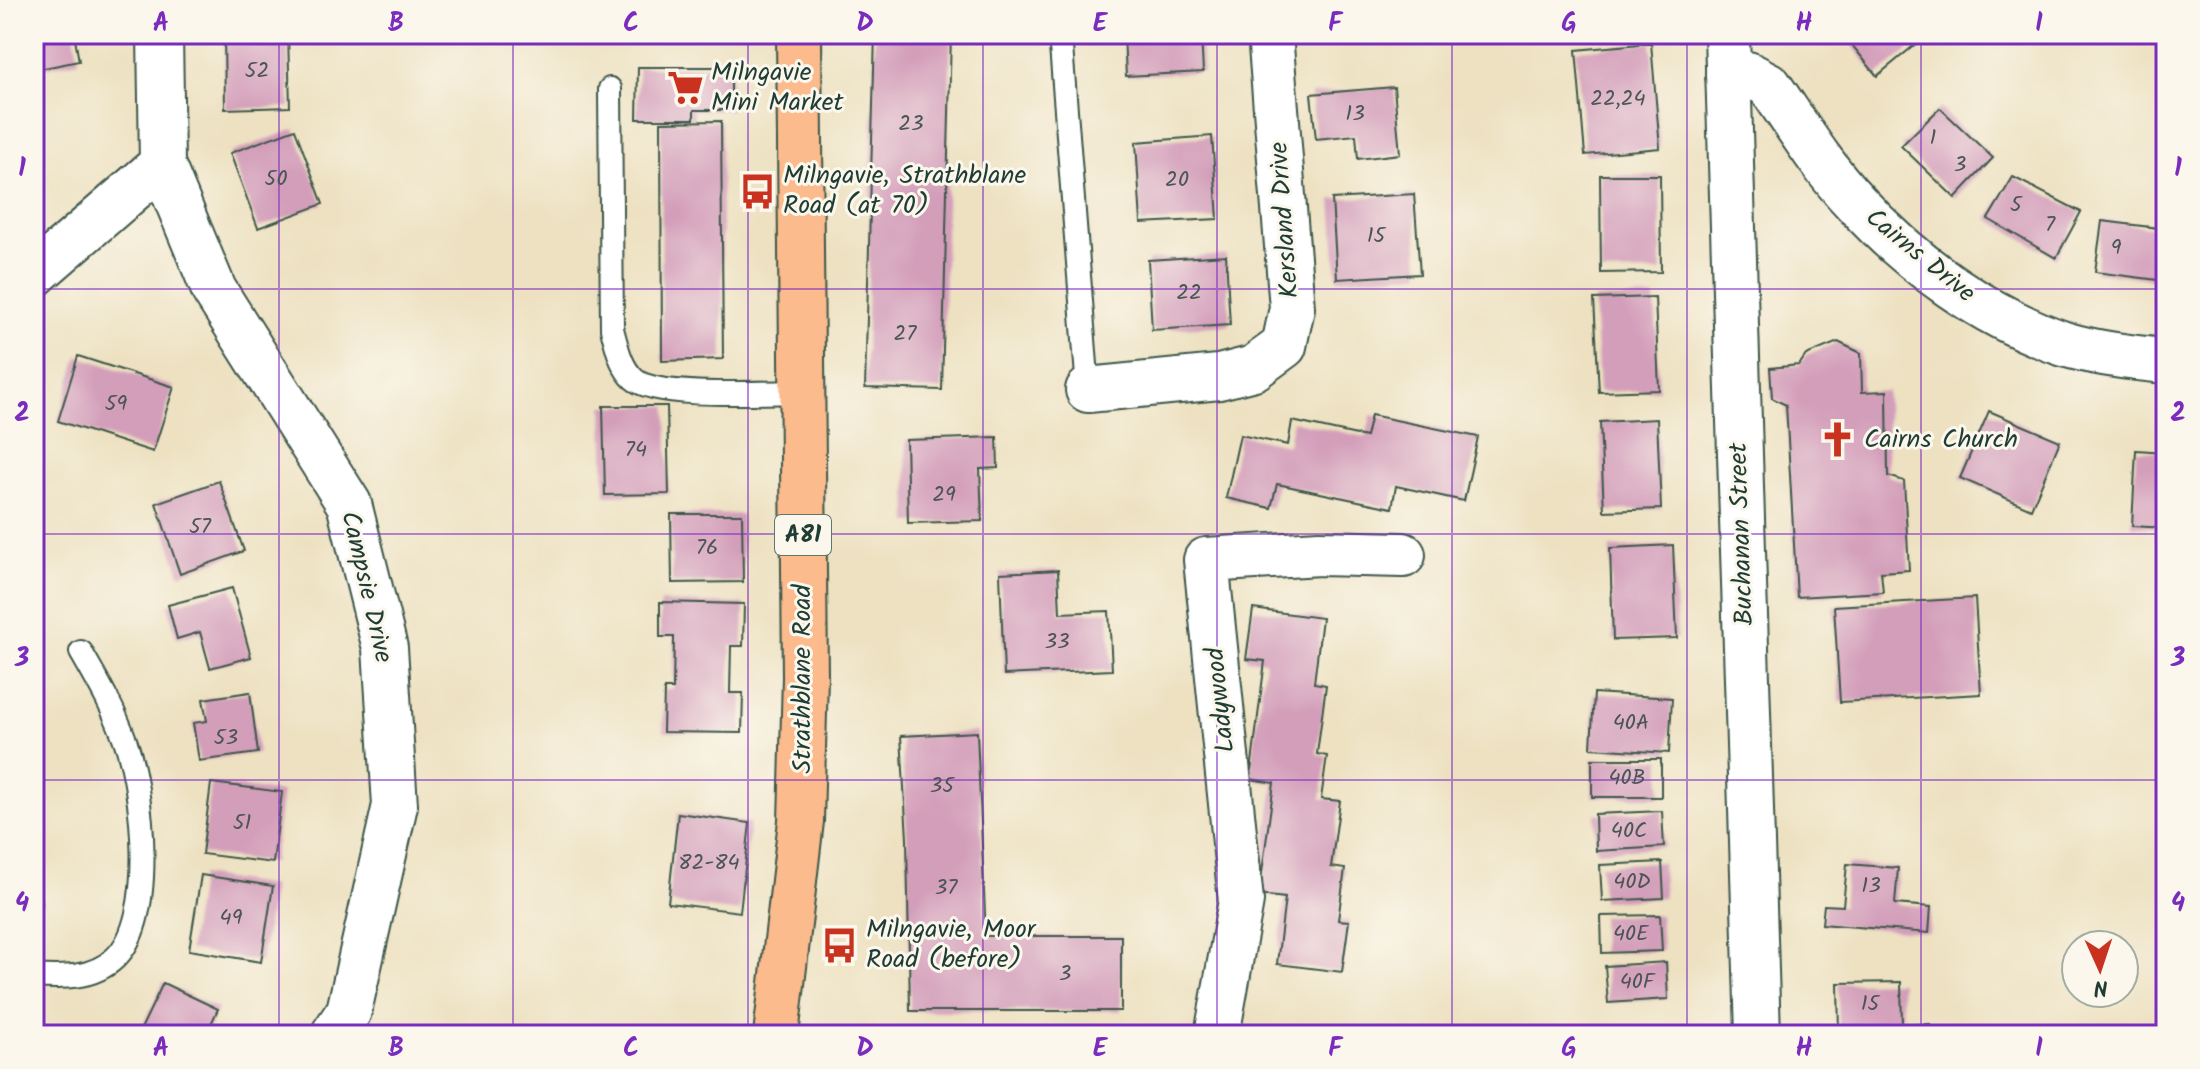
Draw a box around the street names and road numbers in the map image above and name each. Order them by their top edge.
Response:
street label: Kersland Drive [1259,140,1311,300]
street label: Cairns Drive [1855,198,1985,314]
street label: Buchanan Street [1718,441,1766,626]
street label: Campsie Drive [328,507,404,667]
road number: A81 [775,515,831,555]
street label: Strathblane Road [782,583,824,774]
street label: Ladywood [1194,644,1247,755]

